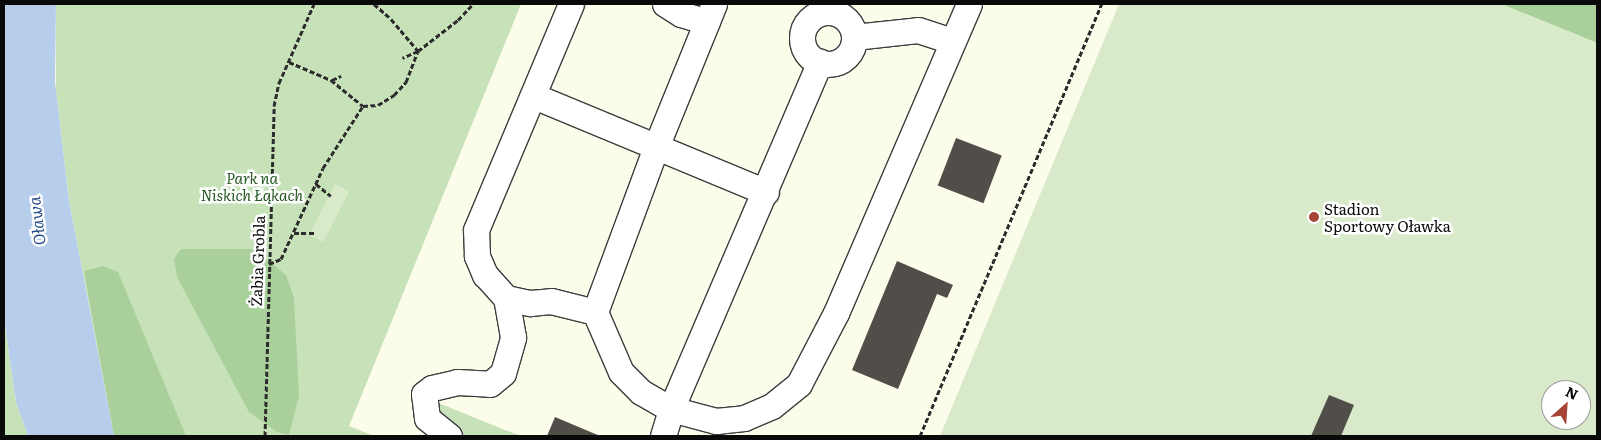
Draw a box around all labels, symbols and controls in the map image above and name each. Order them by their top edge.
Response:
park label: Park na Niskich Łąkach [201,168,303,203]
water label: Oława [23,196,49,246]
place label: Stadion Sportowy Oławka [1324,199,1451,234]
marker: Stadion Sportowy Oławka [1308,211,1320,223]
street label: Żabia Grobla [246,215,268,307]
north arrow [1541,380,1591,430]
text: N [1562,381,1582,404]

